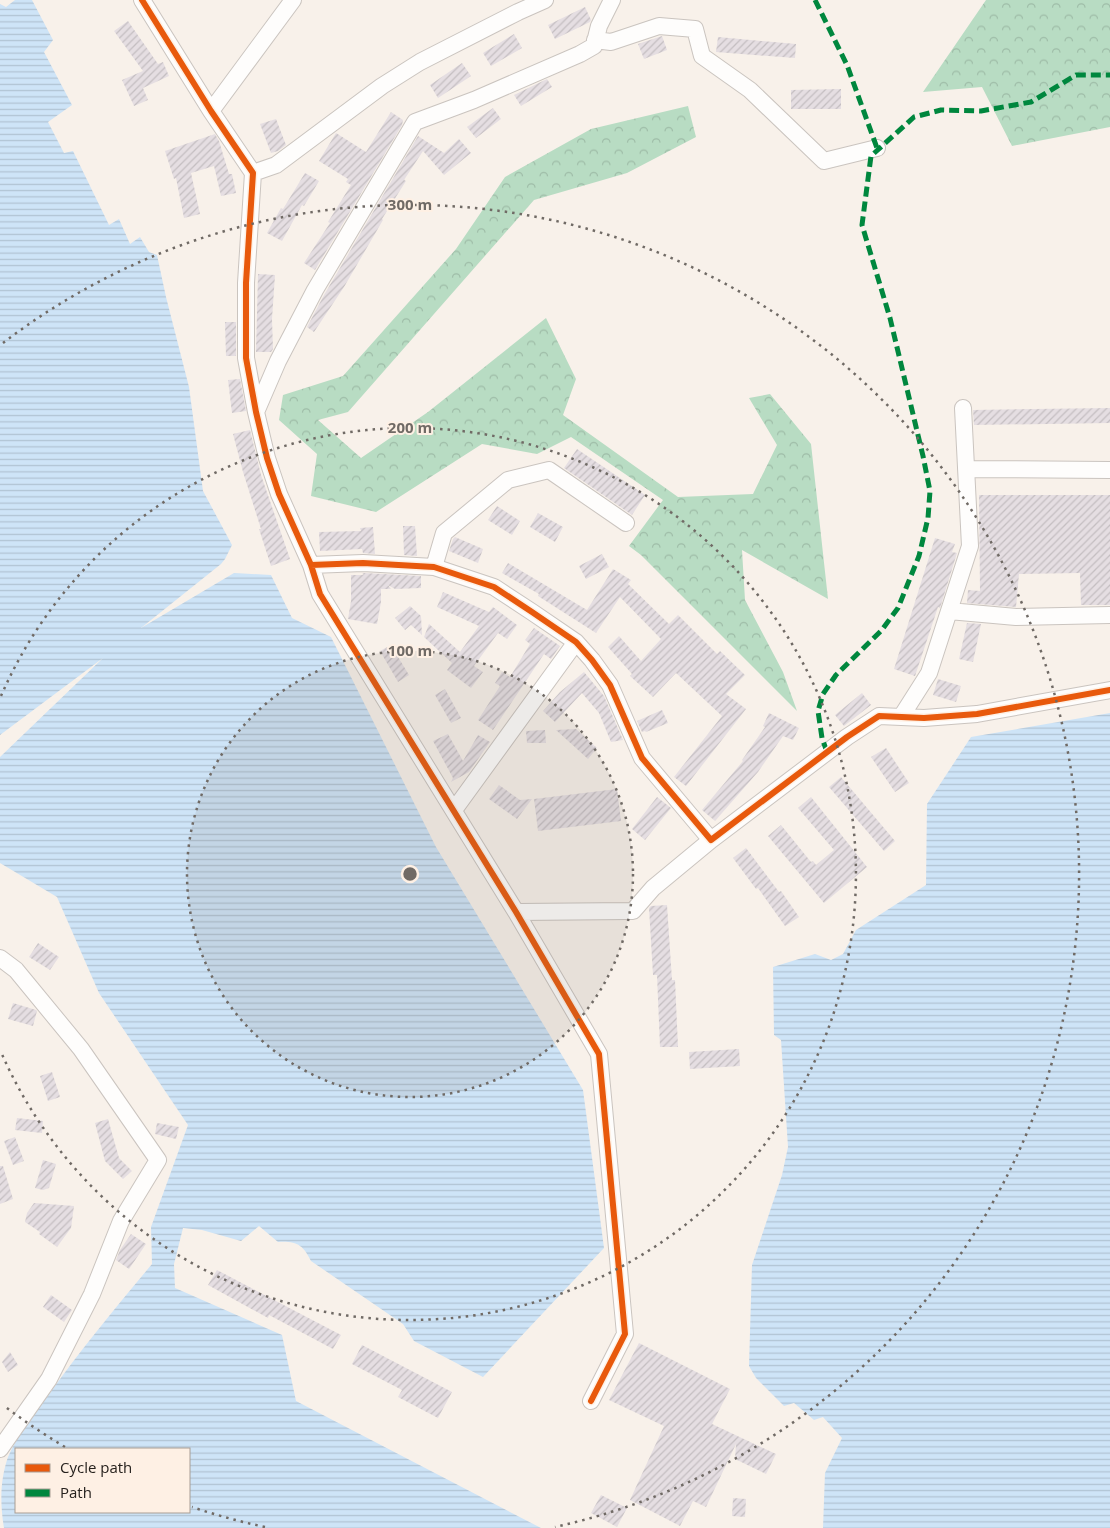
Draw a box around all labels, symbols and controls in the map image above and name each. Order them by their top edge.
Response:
text: 300 m [388,194,432,214]
text: 200 m [388,417,432,437]
text: 100 m [388,640,432,660]
centre of rings [401,865,419,883]
legend [15,1448,190,1513]
text: Cycle path [60,1457,132,1477]
text: Path [60,1482,92,1502]

